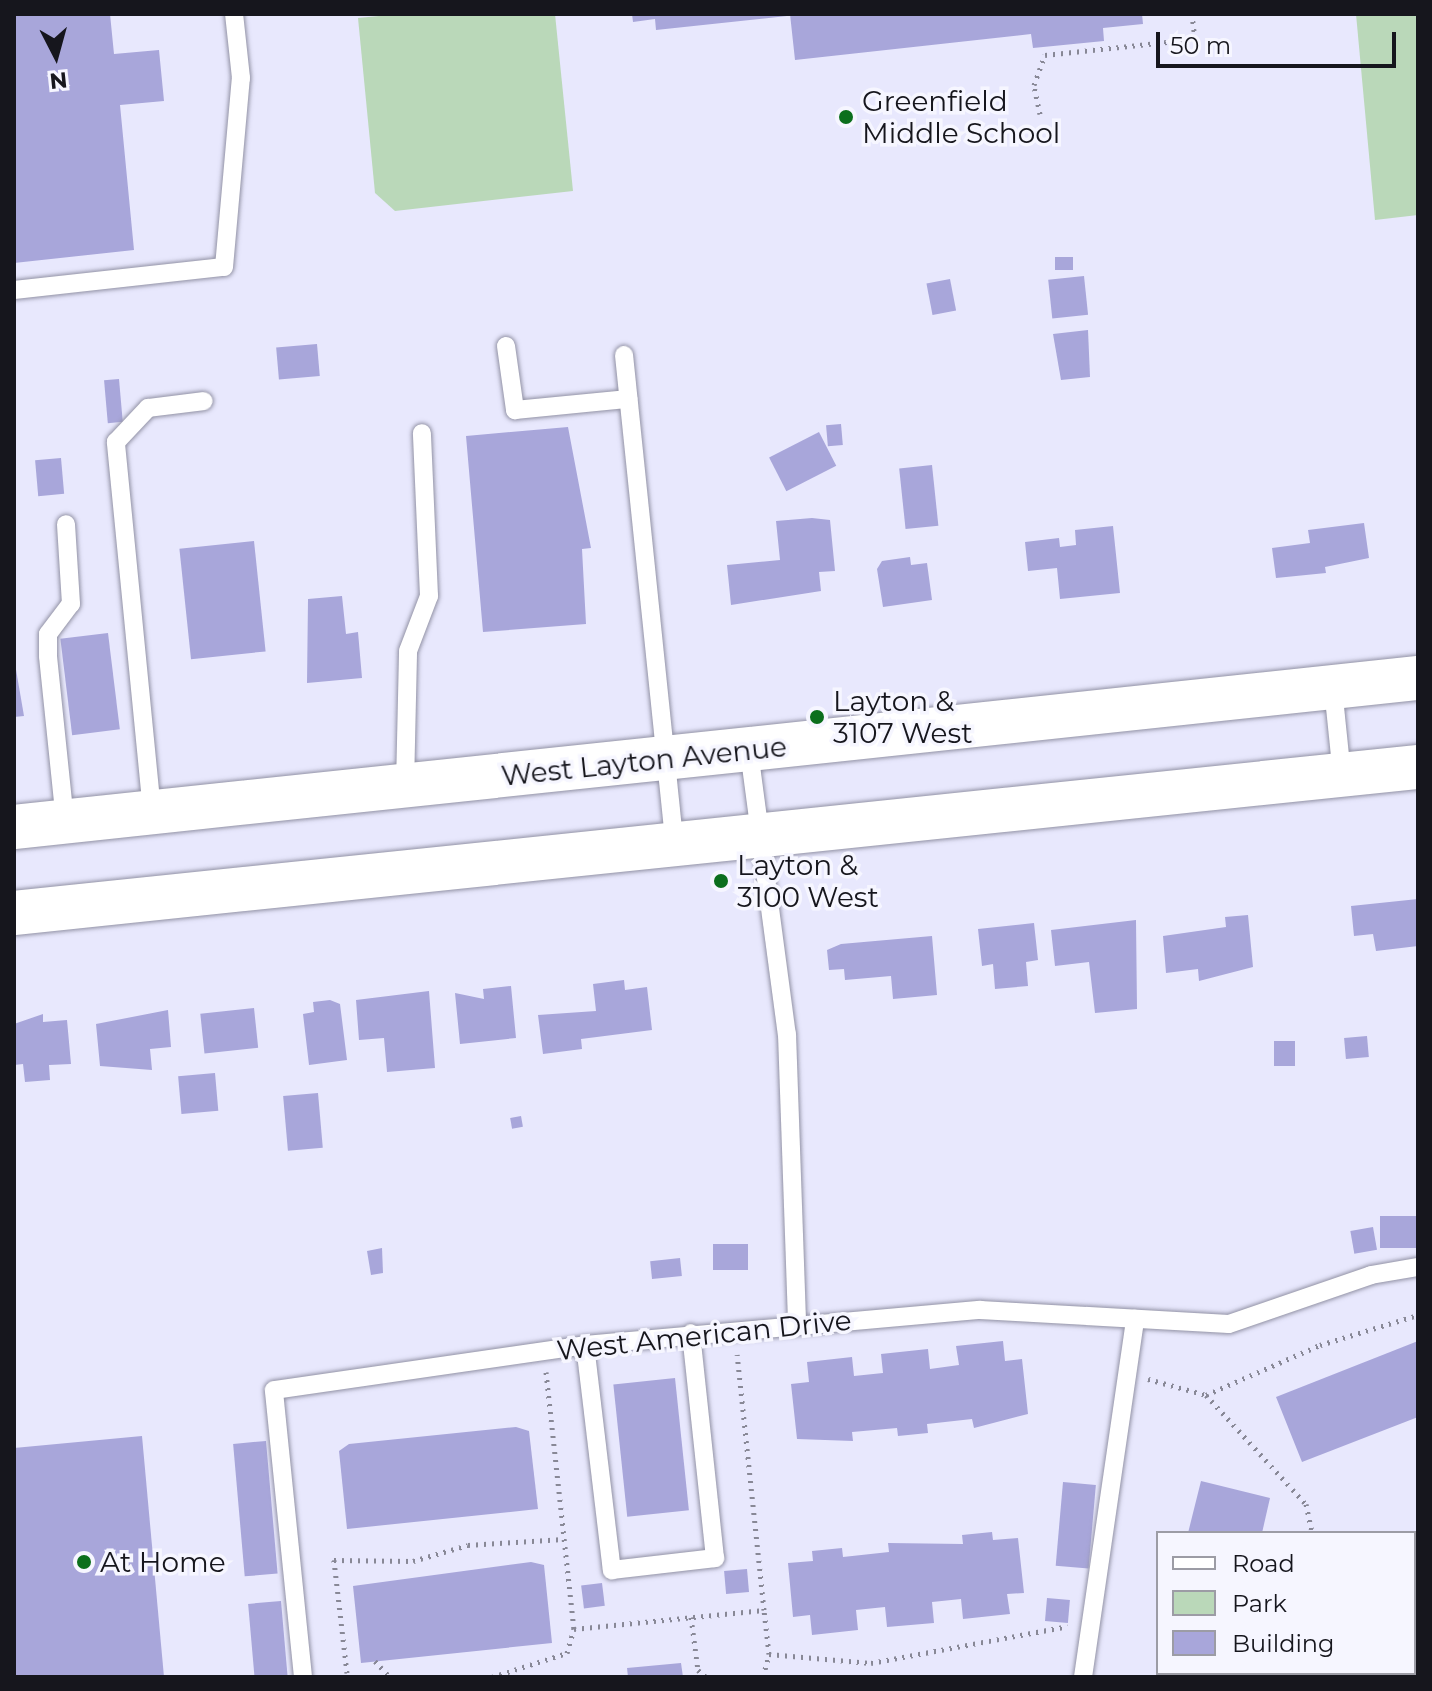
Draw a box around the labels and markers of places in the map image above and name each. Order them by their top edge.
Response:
place label: Greenfield Middle School [862,84,1060,150]
marker: Greenfield Middle School [837,108,855,126]
place label: Layton & 3107 West [833,684,973,750]
marker: Layton & 3107 West [808,708,826,726]
place label: Layton & 3100 West [737,848,879,914]
marker: Layton & 3100 West [712,872,730,890]
place label: At Home [100,1545,226,1579]
marker: At Home [75,1553,93,1571]

